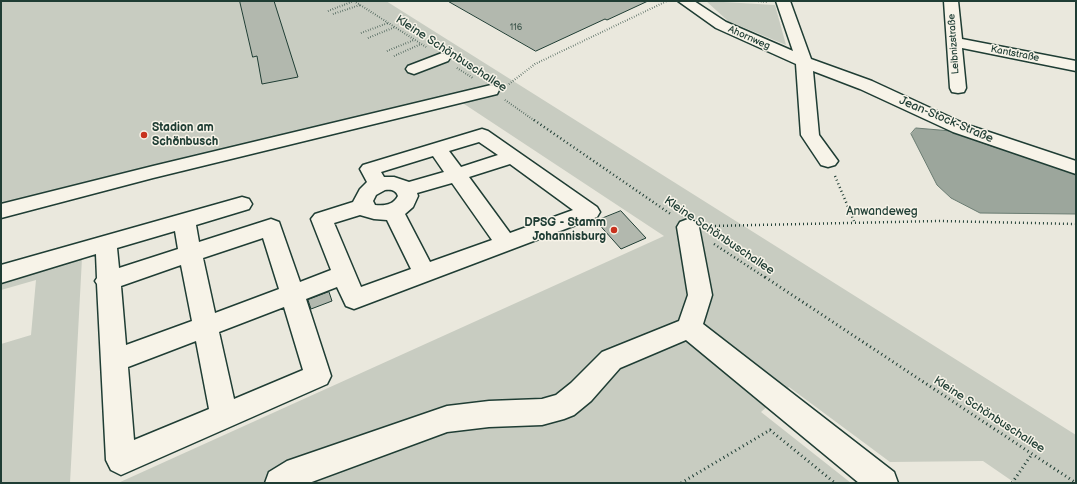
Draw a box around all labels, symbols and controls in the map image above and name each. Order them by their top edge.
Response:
street label: Kleine Schönbuschallee [393,13,509,95]
street label: Leibnizstraße [946,13,962,75]
house number: 116 [510,23,522,33]
street label: Ahornweg [726,23,772,53]
street label: Kantstraße [990,43,1040,65]
street label: Jean-Stock-Straße [897,94,995,146]
place label: Stadion am Schönbusch [152,121,218,149]
marker: Stadion am Schönbusch [139,130,149,140]
street label: Kleine Schönbuschallee [661,194,777,278]
street label: Anwandeweg [846,205,918,219]
place label: DPSG - Stamm Johannisburg [524,216,606,244]
marker: DPSG - Stamm Johannisburg [609,225,619,235]
street label: Kleine Schönbuschallee [931,374,1047,456]

